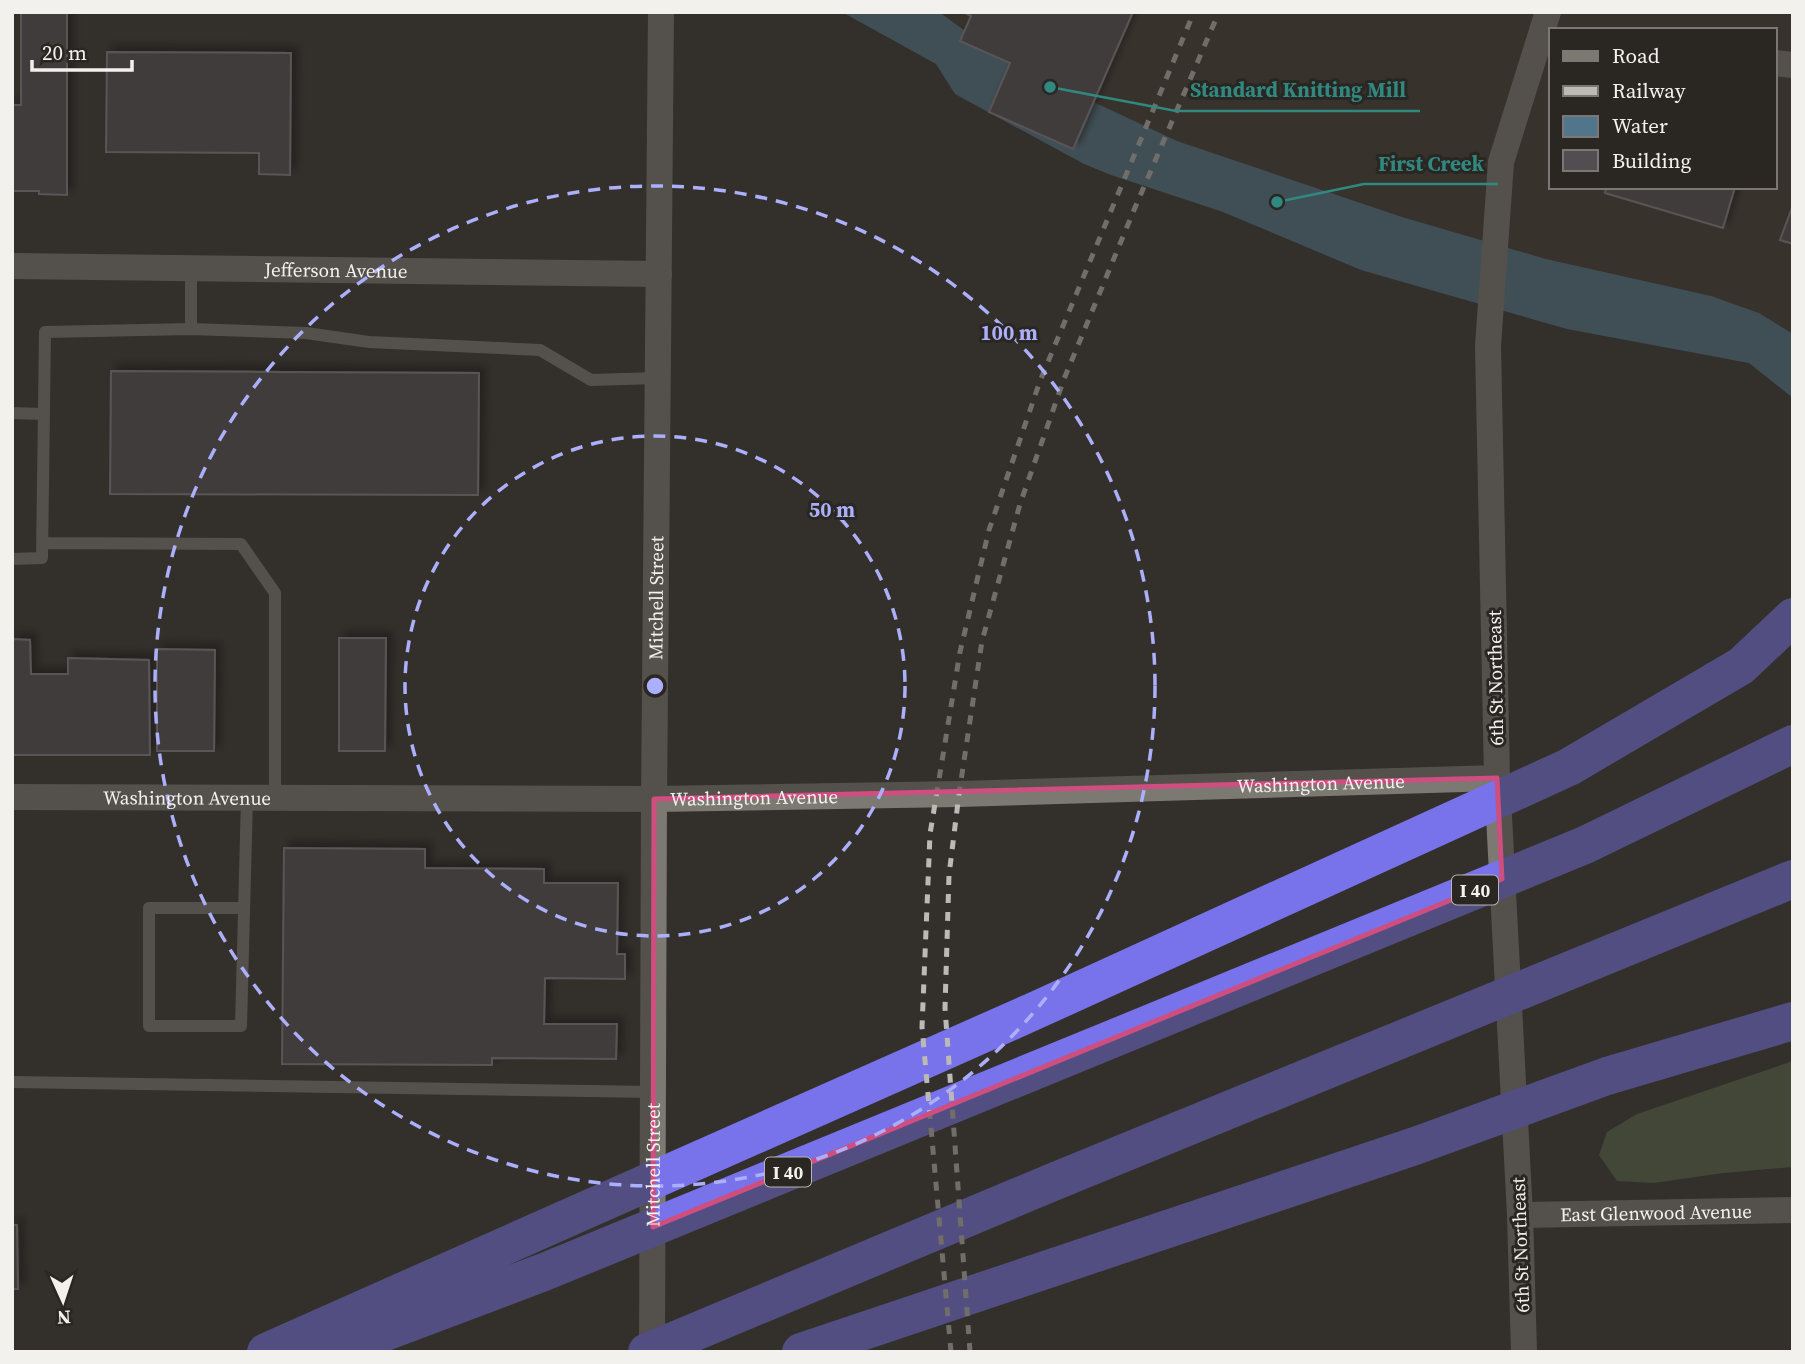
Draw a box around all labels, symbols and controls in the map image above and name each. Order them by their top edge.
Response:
scale bar [32,28,131,72]
legend [1549,28,1777,189]
text: 20 m [42,38,87,67]
text: Road [1612,41,1660,70]
callout: Standard Knitting Mill [1176,69,1420,111]
text: Standard Knitting Mill [1190,75,1406,104]
text: Railway [1612,76,1686,105]
text: Water [1612,111,1668,140]
callout: First Creek [1364,142,1498,184]
text: Building [1612,146,1691,175]
text: First Creek [1378,149,1484,178]
street label: Jefferson Avenue [263,256,408,284]
text: 100 m [980,318,1038,347]
text: 50 m [809,495,855,524]
street label: Mitchell Street [642,535,669,660]
street label: 6th St Northeast [1481,609,1509,746]
centre of rings [643,674,667,698]
street label: Washington Avenue [1236,768,1405,799]
street label: Washington Avenue [670,783,838,812]
street label: Washington Avenue [103,784,271,811]
road number: I 40 [1452,876,1498,904]
street label: Mitchell Street [639,1102,666,1227]
road number: I 40 [765,1157,811,1186]
street label: 6th St Northeast [1505,1176,1535,1313]
street label: East Glenwood Avenue [1560,1198,1752,1227]
north arrow [28,1266,98,1336]
text: N [56,1305,71,1331]

